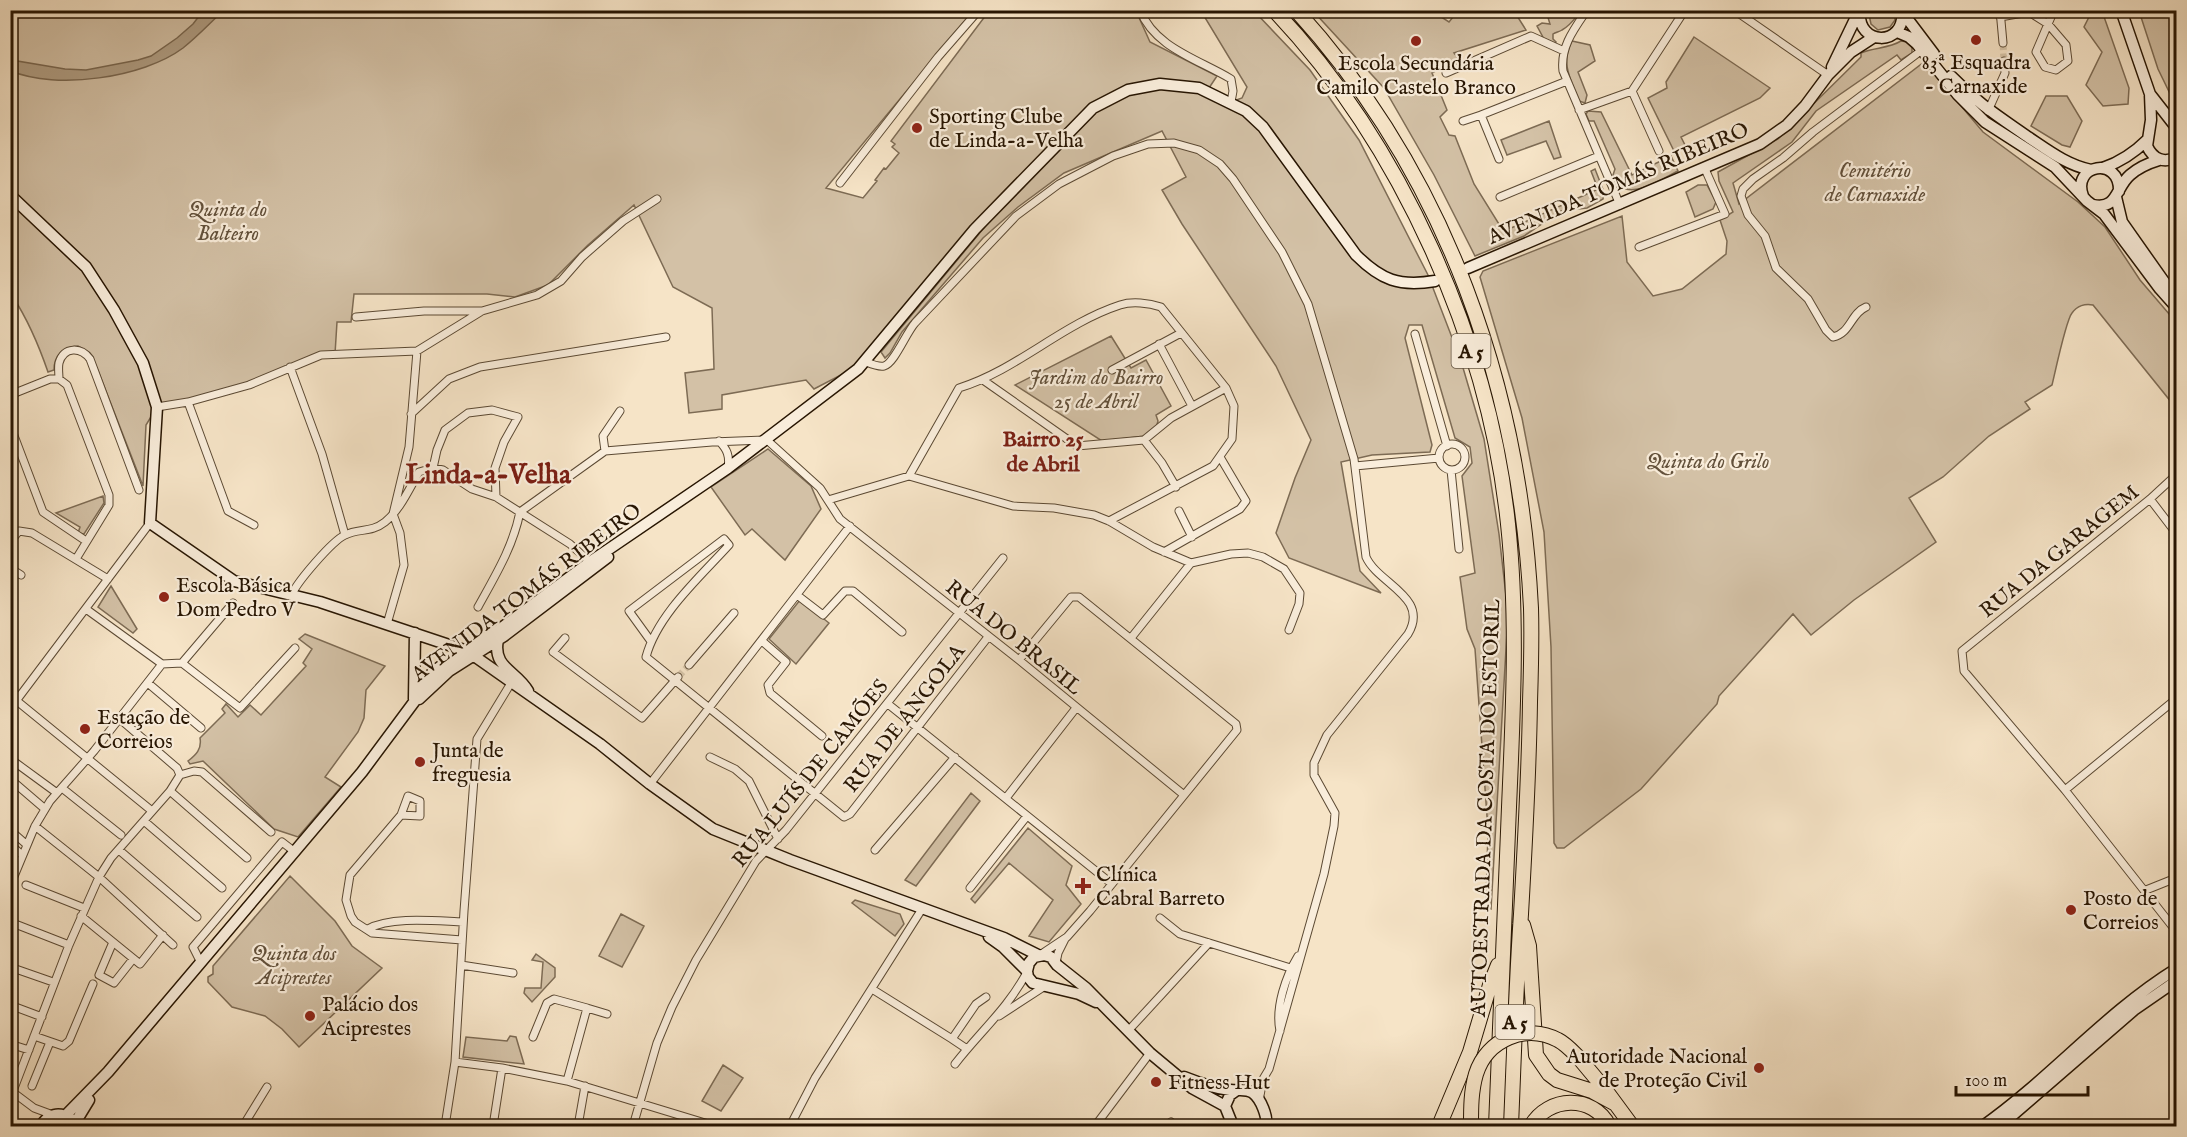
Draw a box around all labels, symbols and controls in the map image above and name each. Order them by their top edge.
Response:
marker: 83ª Esquadra - Carnaxide [1969,33,1983,47]
marker: Escola Secundária Camilo Castelo Branco [1409,34,1423,48]
place label: 83ª Esquadra - Carnaxide [1922,50,2031,101]
place label: Escola Secundária Camilo Castelo Branco [1316,51,1516,102]
place label: Sporting Clube de Linda-a-Velha [929,104,1084,155]
street label: AVENIDA TOMÁS RIBEIRO [1483,116,1753,252]
marker: Sporting Clube de Linda-a-Velha [910,121,924,135]
park label: Cemitério de Carnaxide [1824,158,1925,209]
park label: Quinta do Balteiro [189,197,267,248]
road number: A 5 [1452,334,1490,368]
park label: Jardim do Bairro 25 de Abril [1029,365,1163,416]
district label: Bairro 25 de Abril [1003,426,1084,479]
park label: Quinta do Grilo [1646,449,1770,476]
district label: Linda-a-Velha [405,459,572,493]
street label: RUA DA GARAGEM [1975,479,2145,625]
street label: AVENIDA TOMÁS RIBEIRO [405,497,647,689]
place label: Escola Básica Dom Pedro V [176,573,296,624]
street label: RUA DO BRASIL [939,575,1087,702]
marker: Escola Básica Dom Pedro V [157,590,171,604]
street label: AUTOESTRADA DA COSTA DO ESTORIL [1466,599,1507,1018]
street label: RUA DE ANGOLA [839,638,972,799]
street label: RUA LUÍS DE CAMÕES [726,674,895,873]
place label: Estação de Correios [97,705,190,756]
marker: Estação de Correios [78,722,92,736]
place label: Junta de freguesia [430,738,512,789]
marker: Junta de freguesia [413,755,427,769]
place label: Clínica Cabral Barreto [1096,862,1225,913]
marker: Clínica Cabral Barreto [1074,877,1092,895]
place label: Posto de Correios [2083,886,2159,937]
marker: Posto de Correios [2064,903,2078,917]
park label: Quinta dos Aciprestes [252,941,337,992]
place label: Palácio dos Aciprestes [321,992,418,1043]
road number: A 5 [1496,1005,1534,1039]
marker: Palácio dos Aciprestes [303,1009,317,1023]
place label: Autoridade Nacional de Proteção Civil [1565,1044,1747,1095]
scale bar [1956,1059,2088,1097]
marker: Autoridade Nacional de Proteção Civil [1752,1061,1766,1075]
place label: Fitness Hut [1168,1070,1270,1097]
text: 100 m [1965,1070,2007,1093]
marker: Fitness Hut [1149,1075,1163,1089]

